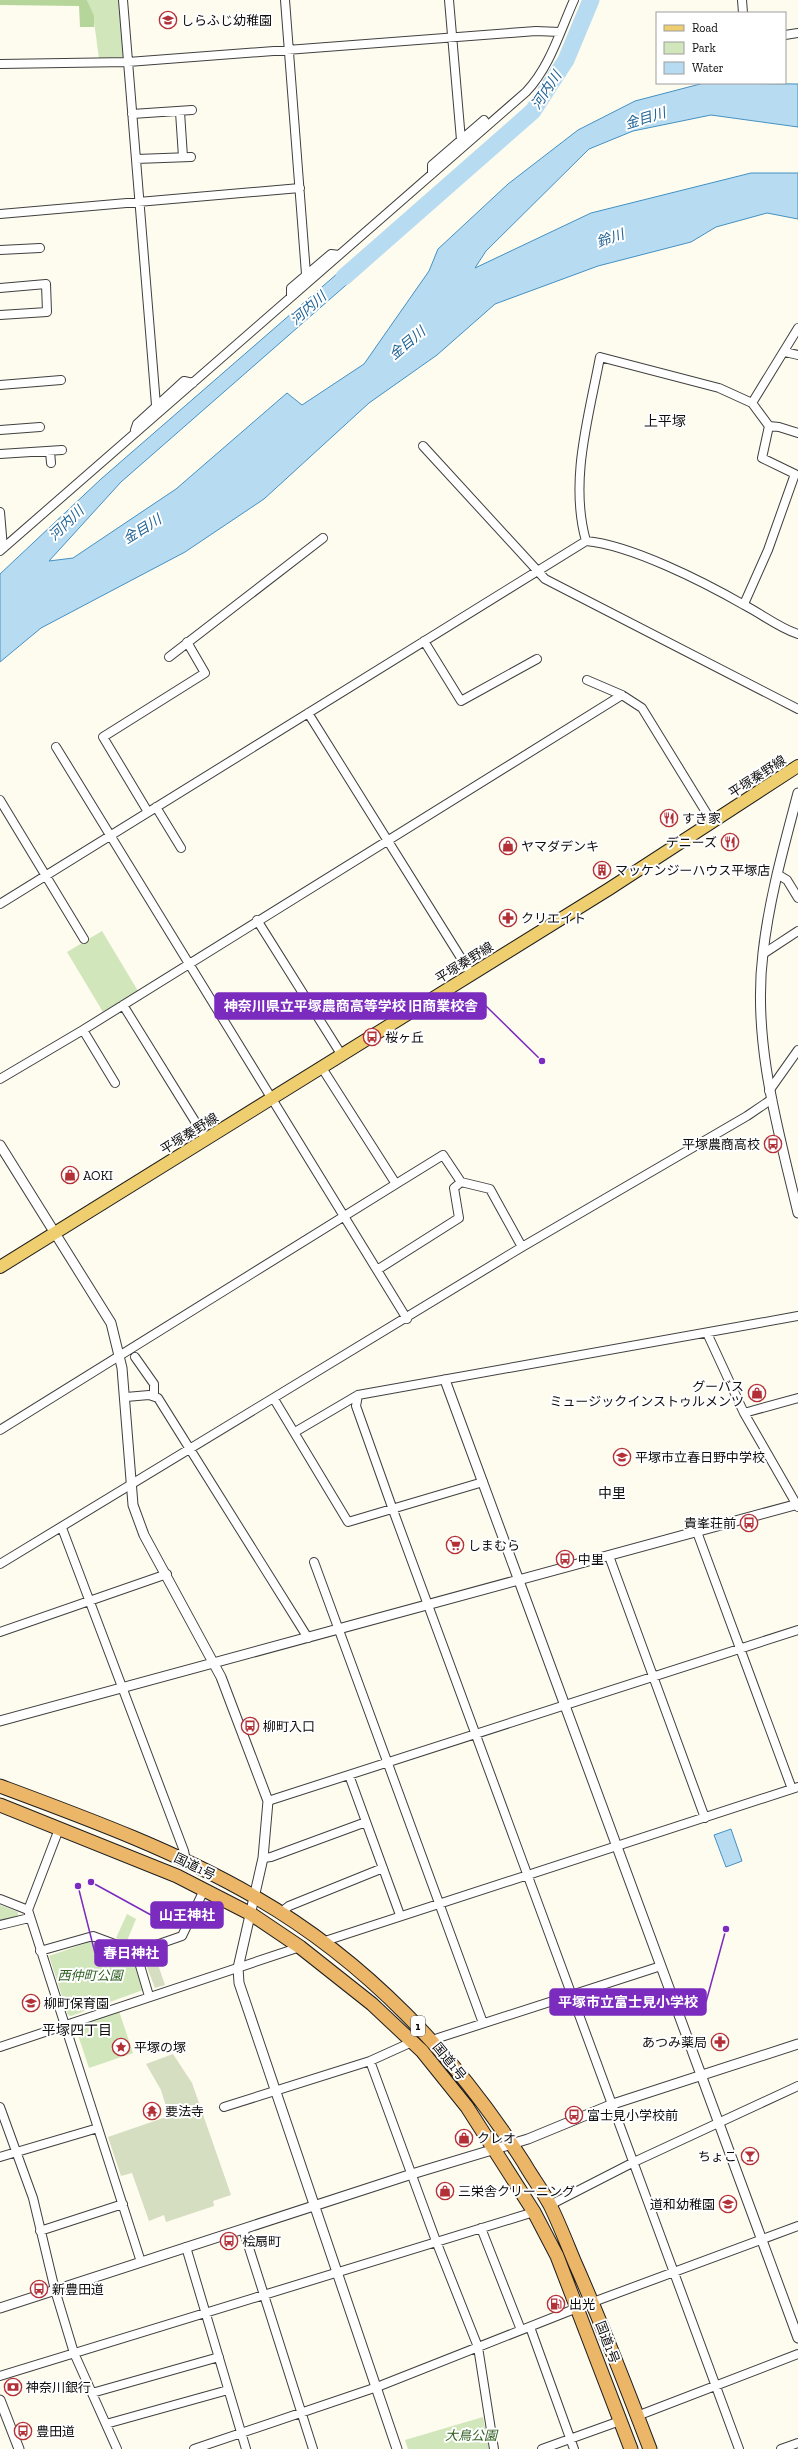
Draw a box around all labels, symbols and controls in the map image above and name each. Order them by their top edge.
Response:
school or university icon: しらふじ幼稚園 [158,10,178,30]
legend [656,12,786,84]
place label: しらふじ幼稚園 [181,13,272,28]
text: Road [692,21,718,35]
text: Park [692,41,717,55]
text: Water [692,61,724,75]
water label: 河内川 [528,66,566,112]
water label: 金目川 [623,104,670,133]
water label: 鈴川 [594,225,628,251]
water label: 河内川 [287,287,331,329]
water label: 金目川 [386,322,430,363]
district label: 上平塚 [644,413,686,430]
water label: 河内川 [45,501,89,544]
water label: 金目川 [120,510,166,548]
street label: 平塚秦野線 [726,752,789,800]
restaurant icon: すき家 [659,808,679,828]
place label: すき家 [682,811,721,826]
restaurant icon: デニーズ [720,832,740,852]
place label: デニーズ [666,835,717,850]
shop icon: ヤマダデンキ [498,836,518,856]
place label: ヤマダデンキ [521,839,599,854]
building icon: マッケンジーハウス平塚店 [592,860,612,880]
place label: マッケンジーハウス平塚店 [615,863,770,878]
pharmacy icon: クリエイト [498,908,518,928]
place label: クリエイト [521,911,586,926]
street label: 平塚秦野線 [433,939,496,986]
callout: 神奈川県立平塚農商高等学校 旧商業校舎 [215,993,486,1019]
text: 神奈川県立平塚農商高等学校 旧商業校舎 [224,998,478,1015]
bus stop icon: 桜ヶ丘 [362,1027,382,1047]
place label: 桜ヶ丘 [385,1030,424,1045]
street label: 平塚秦野線 [158,1110,221,1157]
bus stop icon: 平塚農商高校 [763,1134,783,1154]
place label: 平塚農商高校 [682,1137,760,1152]
shop icon: AOKI [60,1165,80,1185]
place label: AOKI [83,1168,113,1183]
place label: グーバス ミュージックインストゥルメンツ [550,1379,744,1409]
shop icon: グーバス ミュージックインストゥルメンツ [747,1383,767,1403]
school or university icon: 平塚市立春日野中学校 [612,1447,632,1467]
place label: 平塚市立春日野中学校 [635,1450,765,1465]
district label: 中里 [598,1485,626,1502]
bus stop icon: 貴峯荘前 [739,1513,759,1533]
place label: 貴峯荘前 [684,1516,736,1531]
supermarket icon: しまむら [445,1535,465,1555]
place label: しまむら [468,1538,520,1553]
bus stop icon: 中里 [555,1549,575,1569]
place label: 中里 [578,1552,604,1567]
bus stop icon: 柳町入口 [240,1716,260,1736]
place label: 柳町入口 [263,1719,315,1734]
street label: 国道1号 [172,1850,218,1883]
callout: 山王神社 [151,1902,223,1928]
text: 山王神社 [159,1907,215,1924]
callout: 春日神社 [95,1940,167,1966]
text: 春日神社 [103,1945,159,1962]
park label: 西仲町公園 [57,1968,124,1983]
callout: 平塚市立富士見小学校 [550,1989,706,2015]
school or university icon: 柳町保育園 [21,1993,41,2013]
text: 平塚市立富士見小学校 [558,1994,698,2011]
place label: 柳町保育園 [44,1996,109,2011]
road number: 1 [411,2016,425,2036]
district label: 平塚四丁目 [42,2022,112,2039]
pharmacy icon: あつみ薬局 [710,2032,730,2052]
place label: あつみ薬局 [642,2035,707,2050]
place icon: 平塚の塚 [111,2037,131,2057]
street label: 国道1号 [430,2039,469,2083]
place label: 平塚の塚 [134,2040,186,2055]
temple icon: 要法寺 [142,2101,162,2121]
place label: 要法寺 [165,2104,204,2119]
bus stop icon: 富士見小学校前 [564,2105,584,2125]
place label: 富士見小学校前 [587,2108,678,2123]
shop icon: クレオ [454,2128,474,2148]
place label: クレオ [477,2131,516,2146]
bar icon: ちょこ [740,2146,760,2166]
place label: ちょこ [698,2149,737,2164]
shop icon: 三栄舎クリーニング [435,2181,455,2201]
place label: 三栄舎クリーニング [458,2184,575,2199]
school or university icon: 道和幼稚園 [718,2194,738,2214]
place label: 道和幼稚園 [650,2197,715,2212]
bus stop icon: 桧扇町 [219,2231,239,2251]
place label: 桧扇町 [242,2234,281,2249]
bus stop icon: 新豊田道 [29,2279,49,2299]
place label: 新豊田道 [52,2282,104,2297]
fuel station icon: 出光 [546,2294,566,2314]
place label: 出光 [569,2297,595,2312]
street label: 国道1号 [593,2319,622,2365]
bank icon: 神奈川銀行 [3,2377,23,2397]
place label: 神奈川銀行 [26,2380,91,2395]
bus stop icon: 豊田道 [13,2421,33,2441]
place label: 豊田道 [36,2424,75,2439]
park label: 大鳥公園 [445,2428,499,2443]

